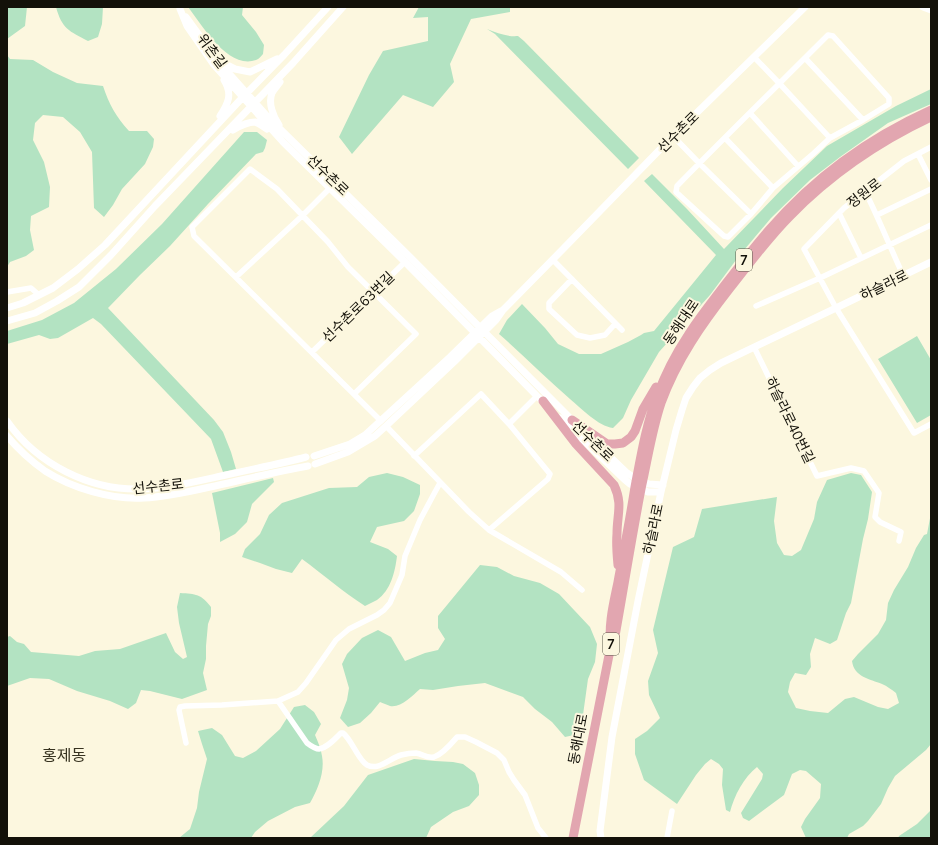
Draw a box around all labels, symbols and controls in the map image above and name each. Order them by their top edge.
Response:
street label: 위촌길 [192,30,231,72]
street label: 선수촌로 [653,107,703,157]
street label: 선수촌로 [303,151,353,200]
street label: 정원로 [843,174,885,213]
road number: 7 [736,249,752,271]
street label: 하슬라로 [857,266,912,305]
street label: 선수촌로63번길 [318,268,399,347]
street label: 동해대로 [659,296,704,349]
street label: 하슬라로40번길 [760,374,819,467]
street label: 선수촌로 [568,417,618,466]
street label: 선수촌로 [131,474,185,499]
street label: 하슬라로 [639,502,668,556]
road number: 7 [603,633,619,655]
street label: 동해대로 [564,712,593,766]
district label: 홍제동 [42,745,86,767]

